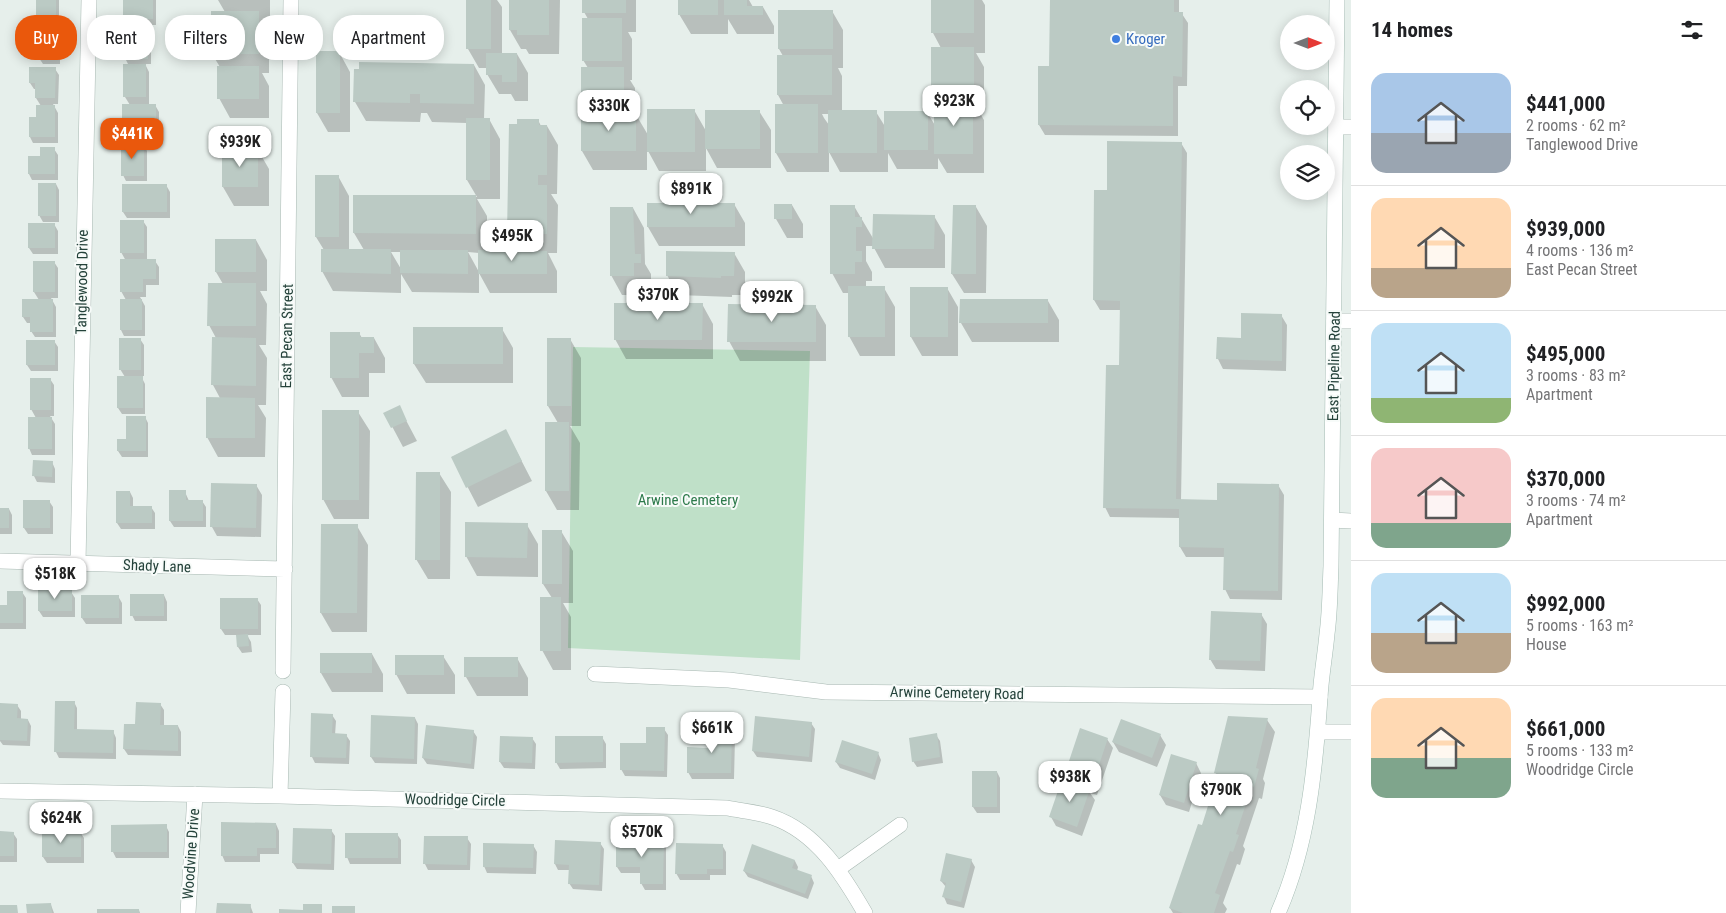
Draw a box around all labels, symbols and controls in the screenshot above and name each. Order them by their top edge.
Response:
chip: Buy [15,15,77,60]
chip: Rent [87,15,155,60]
chip: Filters [165,15,245,60]
chip: New [255,15,323,60]
chip: Apartment [333,15,444,60]
north arrow [1280,15,1335,70]
map controls [1280,15,1335,200]
icon: filters [1678,16,1706,44]
text: 14 homes [1371,18,1453,42]
place label: Kroger [1126,30,1166,48]
marker: Kroger [1110,33,1122,45]
button: locate [1280,80,1335,135]
pin: $923K [919,84,989,127]
pin: $330K [574,90,644,132]
text: $923K [933,91,975,110]
text: $441,000 [1526,92,1605,116]
icon: home [1411,93,1471,153]
text: $330K [588,96,630,115]
text: 2 rooms · 62 m² [1526,116,1626,135]
pin: $441K [97,118,167,160]
text: $441K [111,124,153,143]
pin: $939K [205,126,275,168]
text: $939K [219,132,261,151]
text: Tanglewood Drive [1526,135,1638,154]
button: layers [1280,145,1335,200]
pin: $891K [656,172,726,215]
text: $891K [670,179,712,198]
text: $939,000 [1526,217,1605,241]
icon: home [1411,218,1471,278]
pin: $495K [477,220,547,262]
text: $495K [491,226,533,245]
street label: Tanglewood Drive [72,229,92,335]
text: 4 rooms · 136 m² [1526,241,1634,260]
text: East Pecan Street [1526,260,1638,279]
pin: $370K [623,278,693,321]
pin: $992K [737,280,807,323]
street label: East Pecan Street [277,284,297,388]
text: $370K [637,285,679,304]
text: $992K [751,287,793,306]
street label: East Pipeline Road [1324,311,1344,421]
text: $495,000 [1526,342,1605,366]
icon: home [1411,343,1471,403]
text: 3 rooms · 83 m² [1526,366,1626,385]
text: Apartment [1526,385,1593,404]
text: $370,000 [1526,467,1605,491]
icon: home [1411,468,1471,528]
park label: Arwine Cemetery [638,491,738,509]
text: 3 rooms · 74 m² [1526,491,1626,510]
text: Apartment [1526,510,1593,529]
street label: Shady Lane [123,556,191,576]
pin: $518K [20,558,90,600]
text: $518K [34,564,76,583]
text: $992,000 [1526,592,1605,616]
icon: home [1411,593,1471,653]
text: 5 rooms · 163 m² [1526,616,1634,635]
text: House [1526,635,1566,654]
street label: Arwine Cemetery Road [890,683,1024,703]
pin: $661K [677,712,747,754]
text: $661,000 [1526,717,1605,741]
text: $661K [691,718,733,737]
icon: home [1411,718,1471,778]
text: 5 rooms · 133 m² [1526,741,1634,760]
pin: $938K [1035,760,1105,803]
text: Woodridge Circle [1526,760,1634,779]
text: $938K [1049,767,1091,786]
pin: $790K [1186,774,1256,816]
text: $790K [1200,780,1242,799]
street label: Woodridge Circle [404,790,506,810]
pin: $624K [26,802,96,844]
text: $624K [40,808,82,827]
street label: Woodvine Drive [179,808,203,900]
pin: $570K [607,816,677,858]
text: $570K [621,822,663,841]

